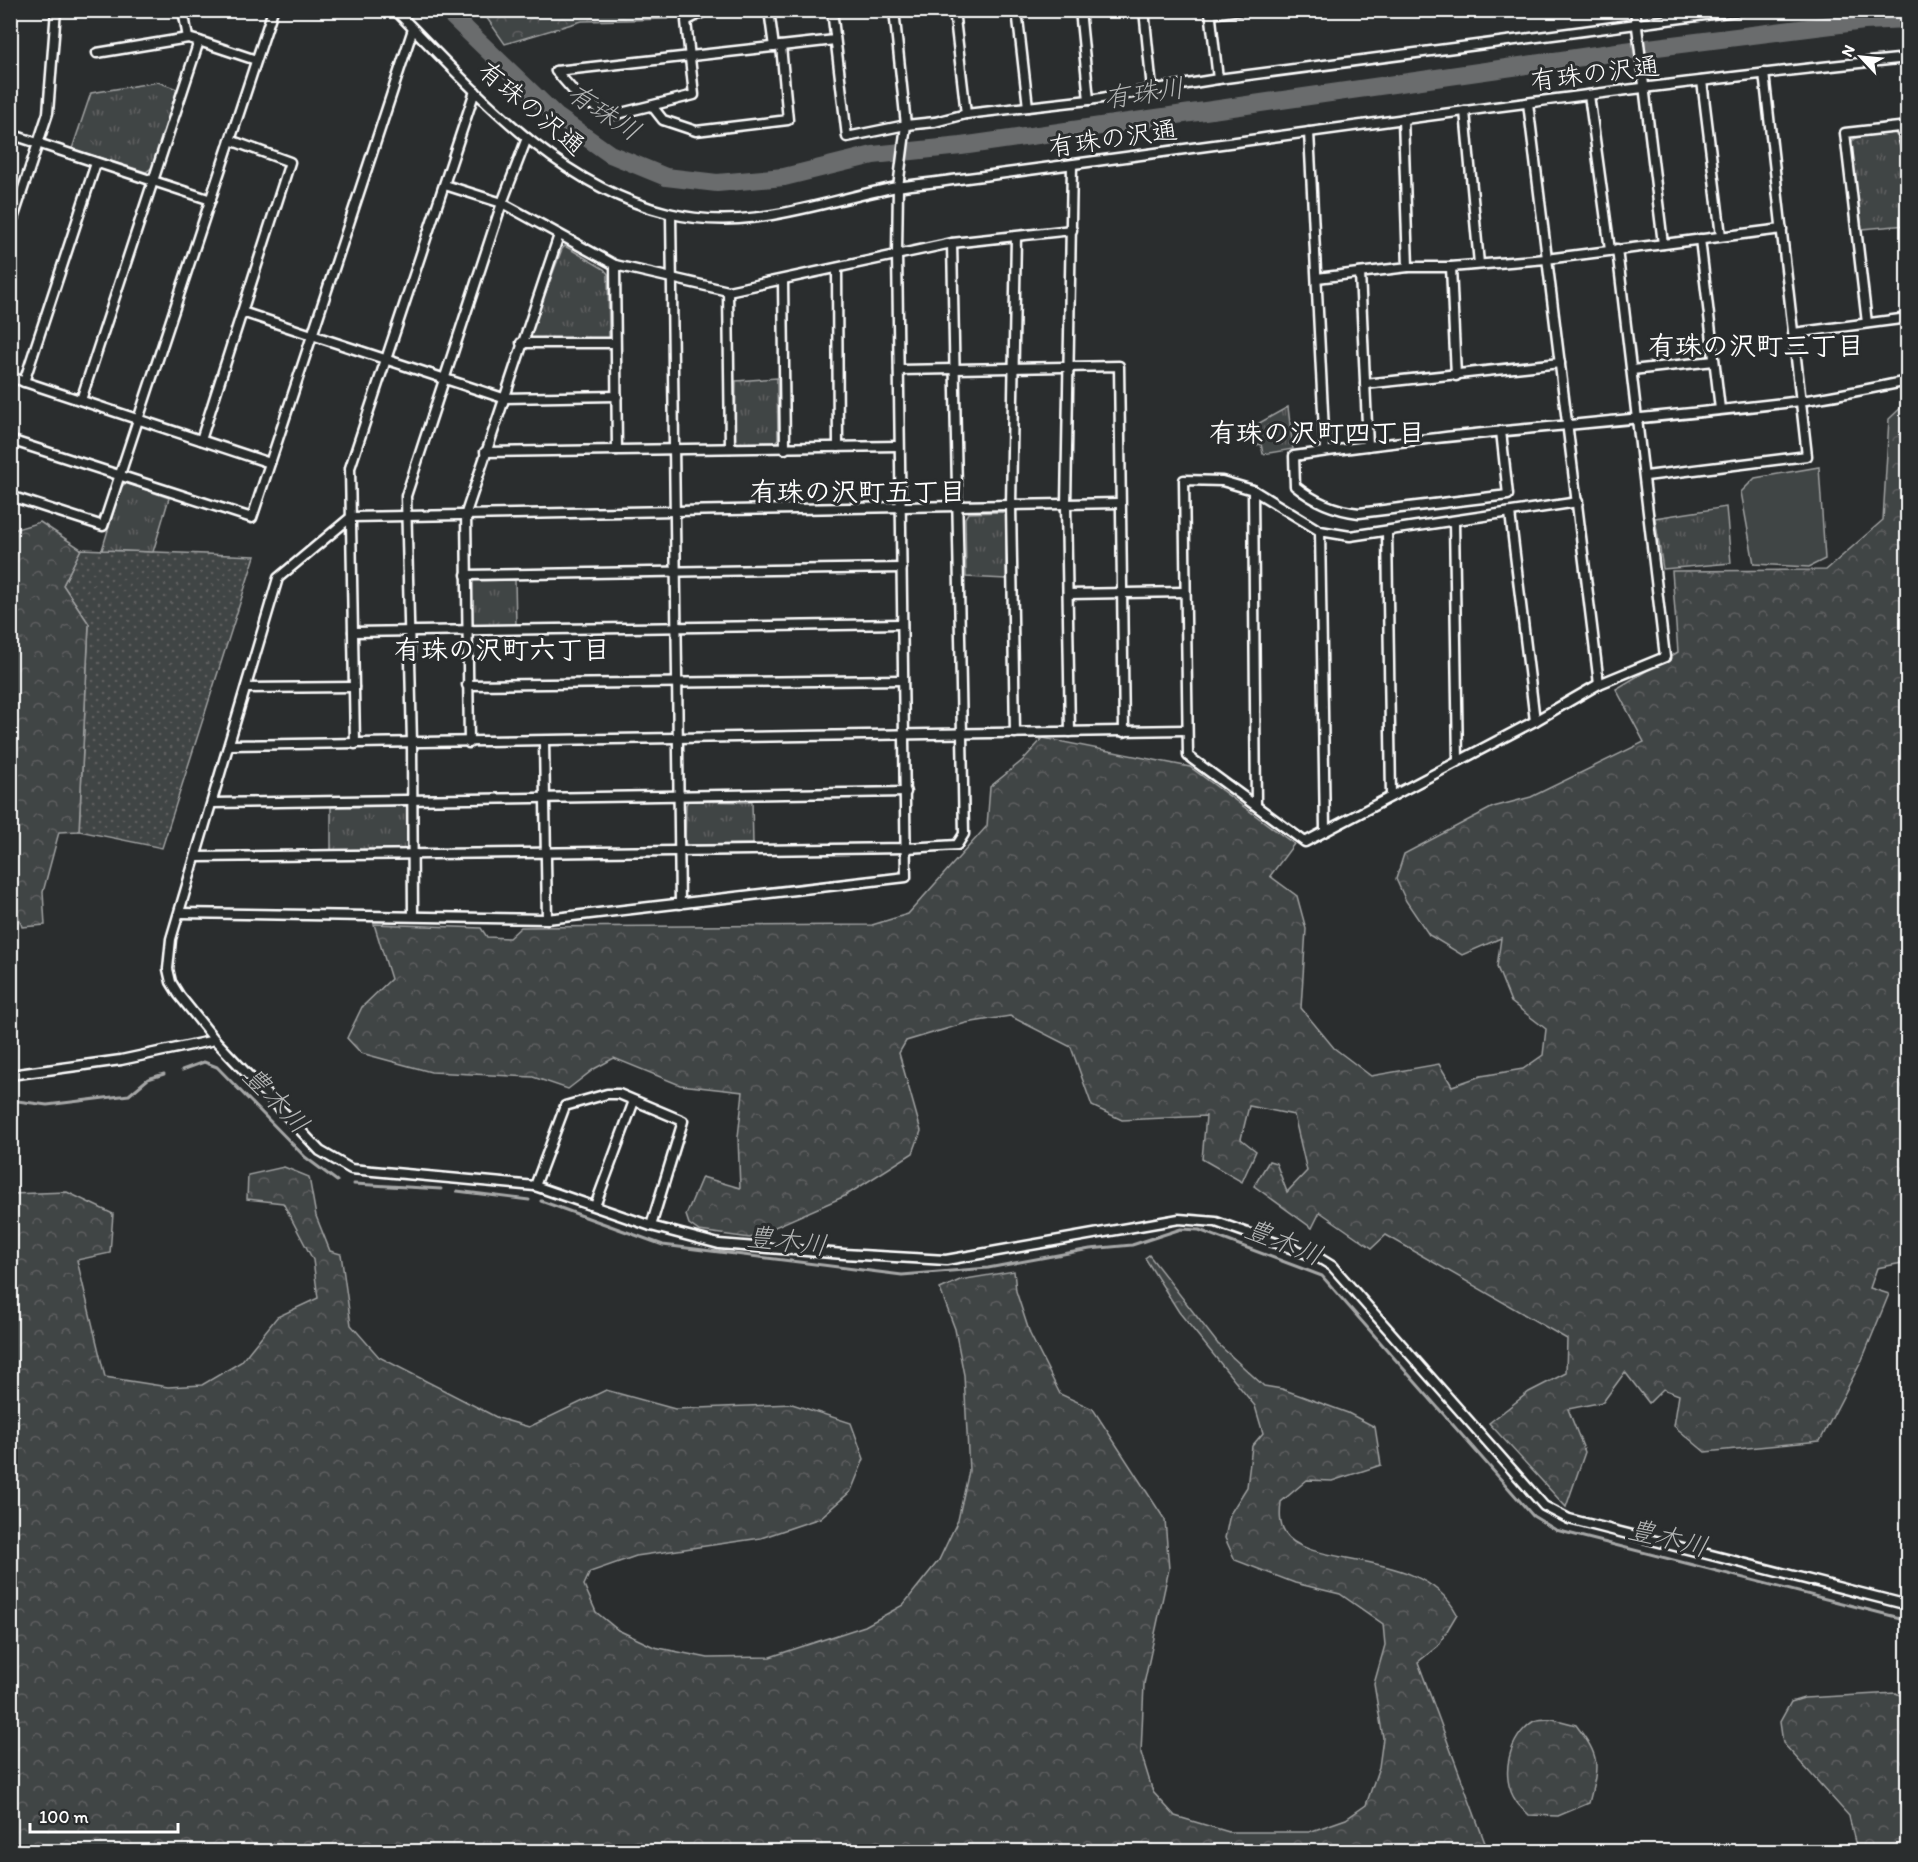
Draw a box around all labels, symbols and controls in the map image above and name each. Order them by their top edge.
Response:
north arrow [1831,27,1891,87]
text: N [1837,42,1859,60]
street label: 有珠の沢通 [1529,49,1661,97]
street label: 有珠の沢通 [472,54,592,162]
water label: 有珠川 [1102,71,1186,114]
water label: 有珠川 [561,76,647,147]
street label: 有珠の沢通 [1046,113,1180,163]
district label: 有珠の沢町三丁目 [1648,329,1864,362]
district label: 有珠の沢町四丁目 [1209,416,1425,449]
district label: 有珠の沢町五丁目 [750,475,966,508]
district label: 有珠の沢町六丁目 [394,633,610,666]
water label: 豊木川 [236,1059,316,1140]
water label: 豊木川 [1240,1211,1328,1272]
water label: 豊木川 [745,1219,829,1262]
water label: 豊木川 [1625,1512,1711,1563]
scale bar [30,1796,178,1834]
text: 100 m [39,1806,89,1828]

